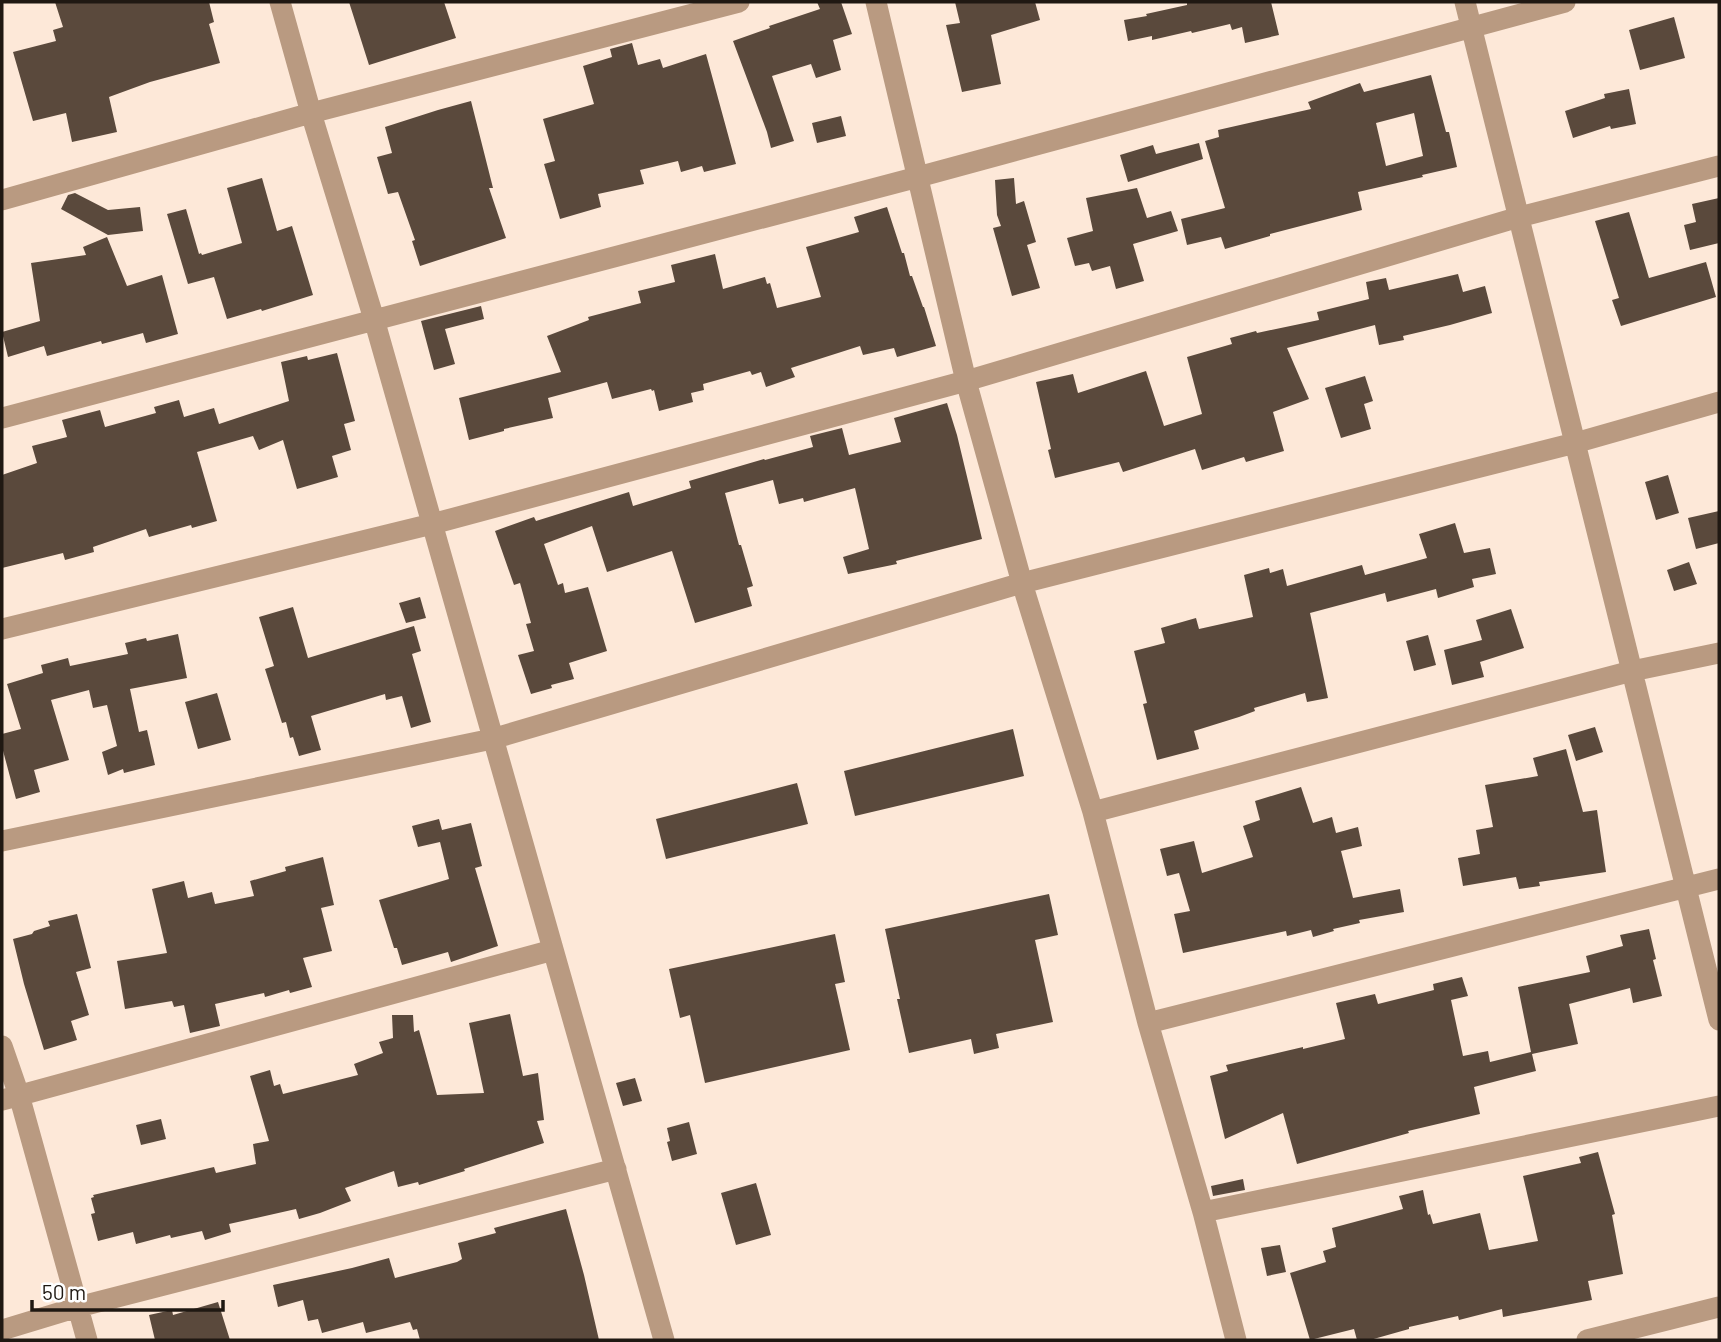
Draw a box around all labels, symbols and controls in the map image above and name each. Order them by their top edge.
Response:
scale bar [32,1268,222,1312]
text: 50 m [42,1279,86,1304]

